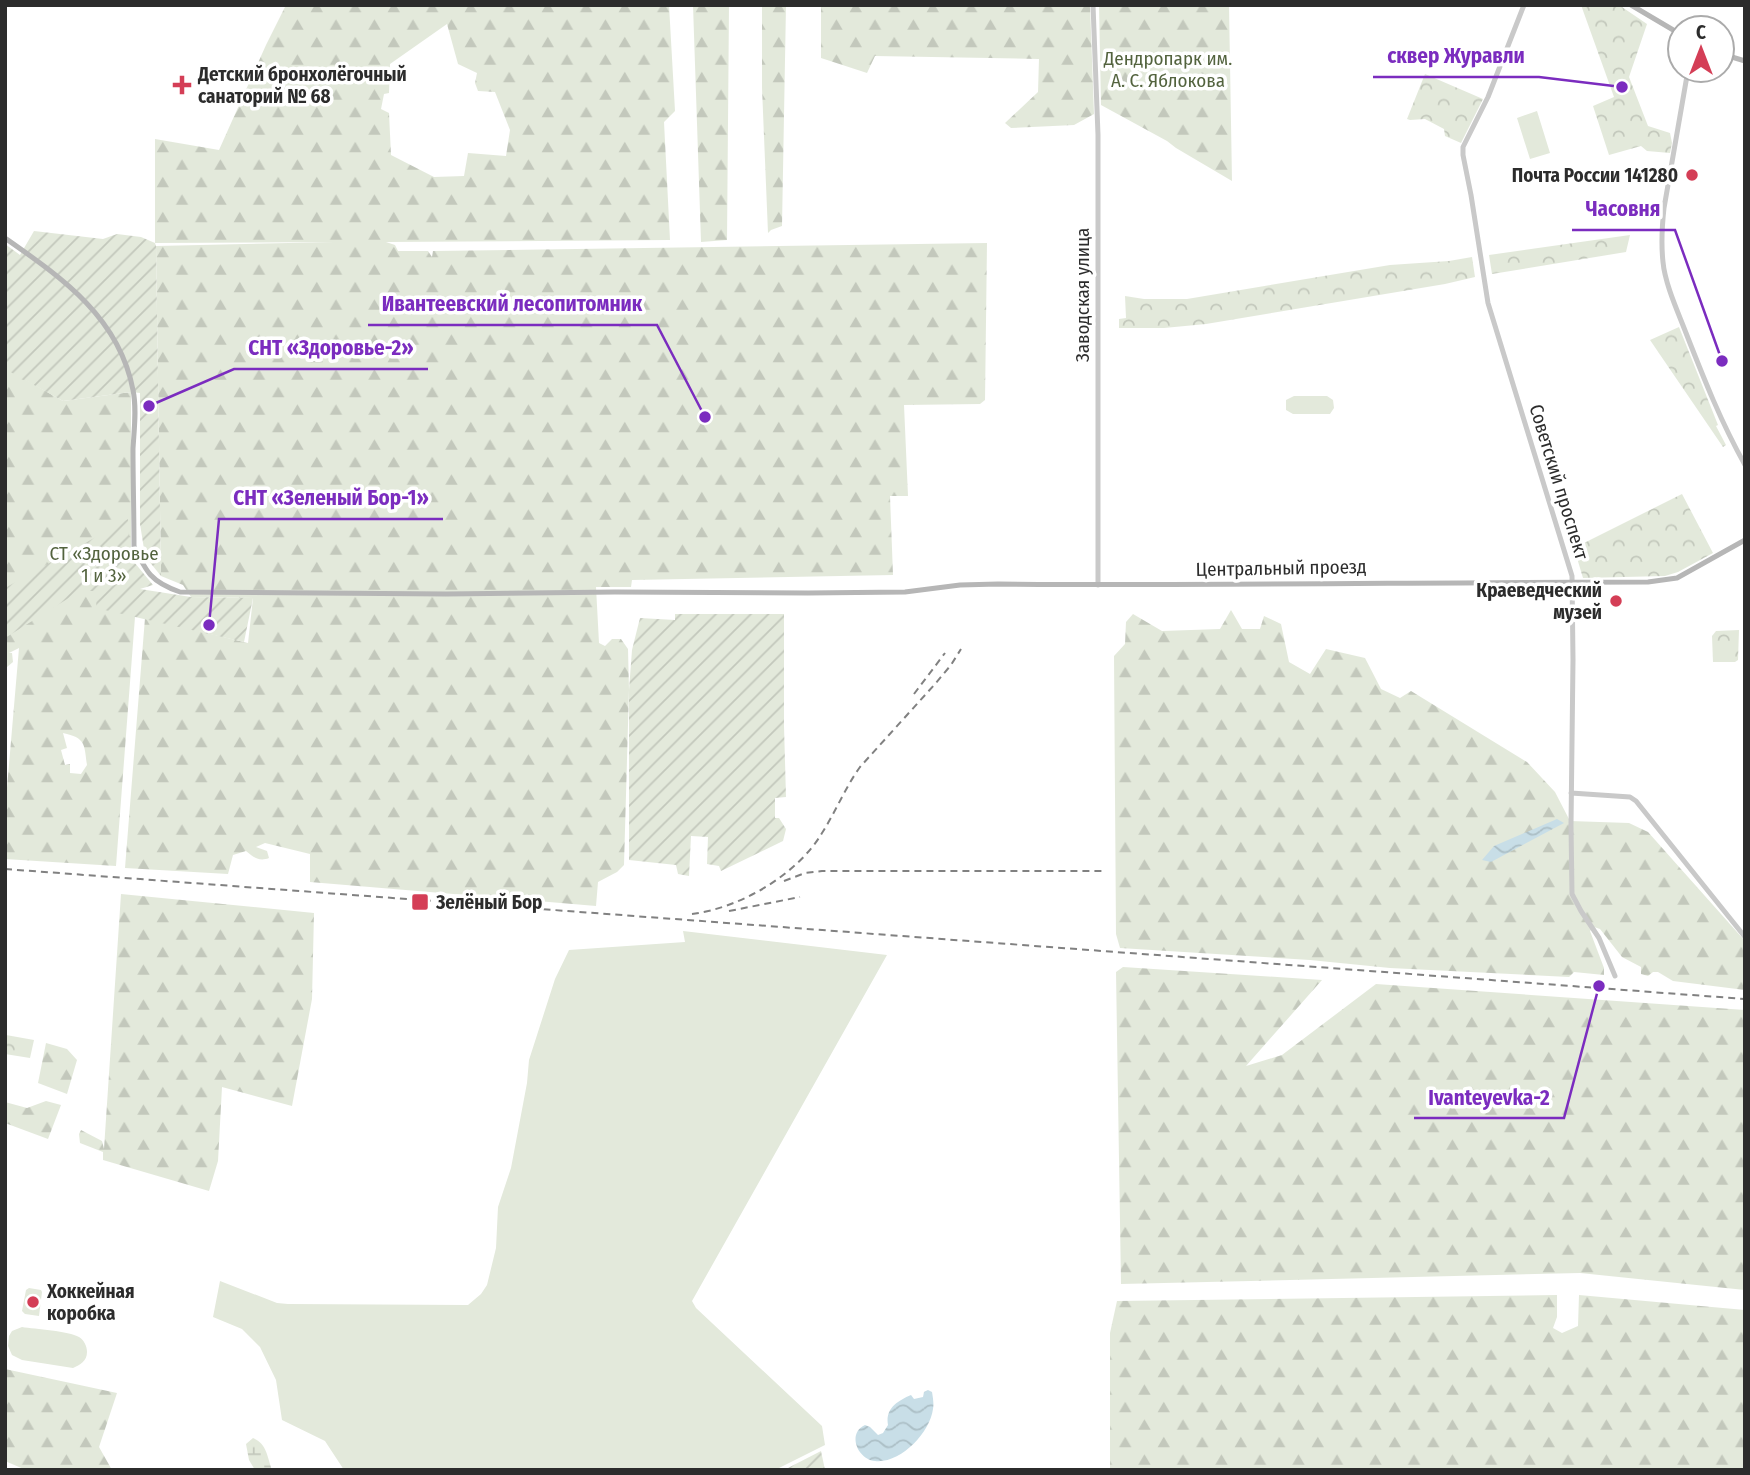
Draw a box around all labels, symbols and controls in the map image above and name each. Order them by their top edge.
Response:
north arrow [1666,14,1736,84]
text: С [1696,21,1706,44]
callout: сквер Журавли [1373,35,1539,77]
text: сквер Журавли [1387,43,1525,69]
park label: Дендропарк им. А. С. Яблокова [1103,47,1232,92]
place label: Детский бронхолёгочный санаторий № 68 [197,63,407,108]
marker: Детский бронхолёгочный санаторий № 68 [172,75,192,95]
place label: Почта России 141280 [1512,164,1678,187]
marker: Почта России 141280 [1684,167,1700,183]
callout: Часовня [1572,188,1675,230]
text: Часовня [1586,196,1660,222]
street label: Заводская улица [1071,228,1094,362]
callout: Ивантеевский лесопитомник [368,283,657,325]
text: Ивантеевский лесопитомник [382,291,643,317]
callout: СНТ «Здоровье-2» [234,327,428,369]
text: СНТ «Здоровье-2» [248,335,414,361]
street label: Советский проспект [1524,402,1594,563]
callout: СНТ «Зеленый Бор-1» [219,477,443,519]
text: СНТ «Зеленый Бор-1» [233,485,429,511]
park label: СТ «Здоровье 1 и 3» [49,542,159,587]
street label: Центральный проезд [1195,555,1367,581]
place label: Краеведческий музей [1476,579,1602,624]
marker: Краеведческий музей [1608,593,1624,609]
place label: Зелёный Бор [435,891,542,914]
marker: Зелёный Бор [410,892,430,912]
callout: Ivanteyevka-2 [1414,1076,1564,1118]
text: Ivanteyevka-2 [1428,1085,1550,1111]
place label: Хоккейная коробка [46,1280,135,1325]
marker: Хоккейная коробка [25,1294,41,1310]

